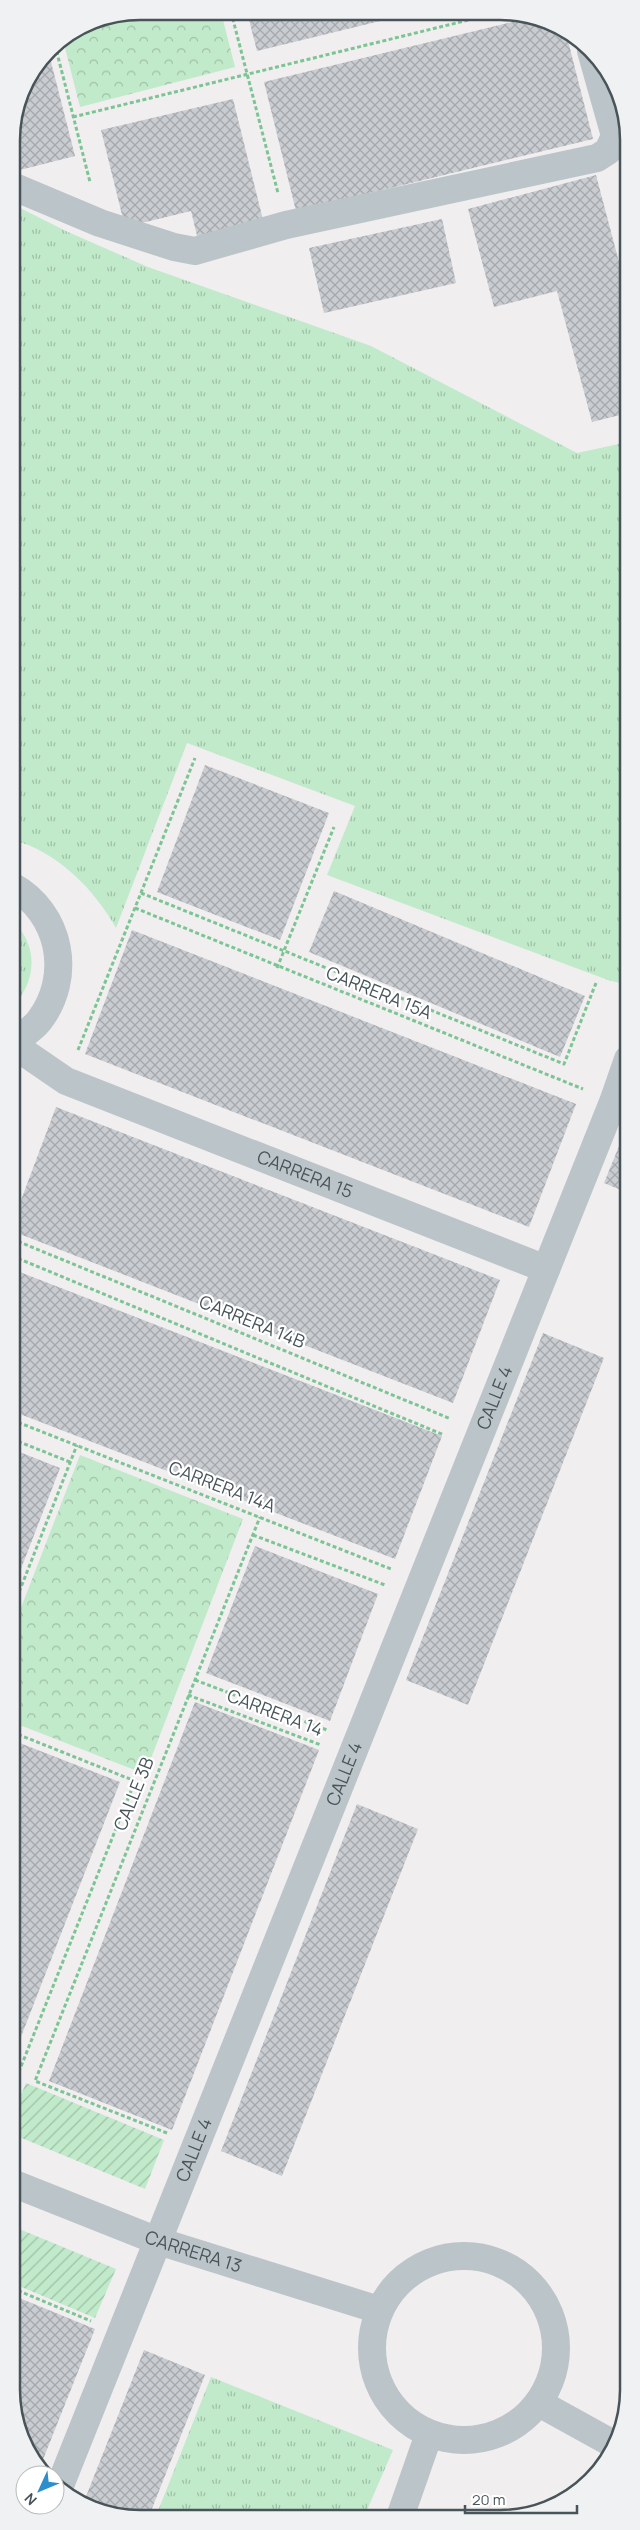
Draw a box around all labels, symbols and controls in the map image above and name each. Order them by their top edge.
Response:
street label: CARRERA 15A [323,960,436,1024]
street label: CARRERA 15 [254,1144,357,1203]
street label: CARRERA 14B [196,1289,309,1353]
street label: CALLE 4 [470,1362,517,1433]
street label: CARRERA 14A [166,1455,280,1518]
street label: CARRERA 14 [224,1683,327,1741]
street label: CALLE 4 [320,1738,367,1809]
street label: CALLE 3B [107,1753,159,1834]
street label: CALLE 4 [170,2114,217,2185]
street label: CARRERA 13 [142,2224,245,2277]
north arrow [15,2465,65,2515]
scale bar [465,2482,578,2514]
text: N [20,2489,41,2510]
text: 20 m [472,2489,505,2510]

